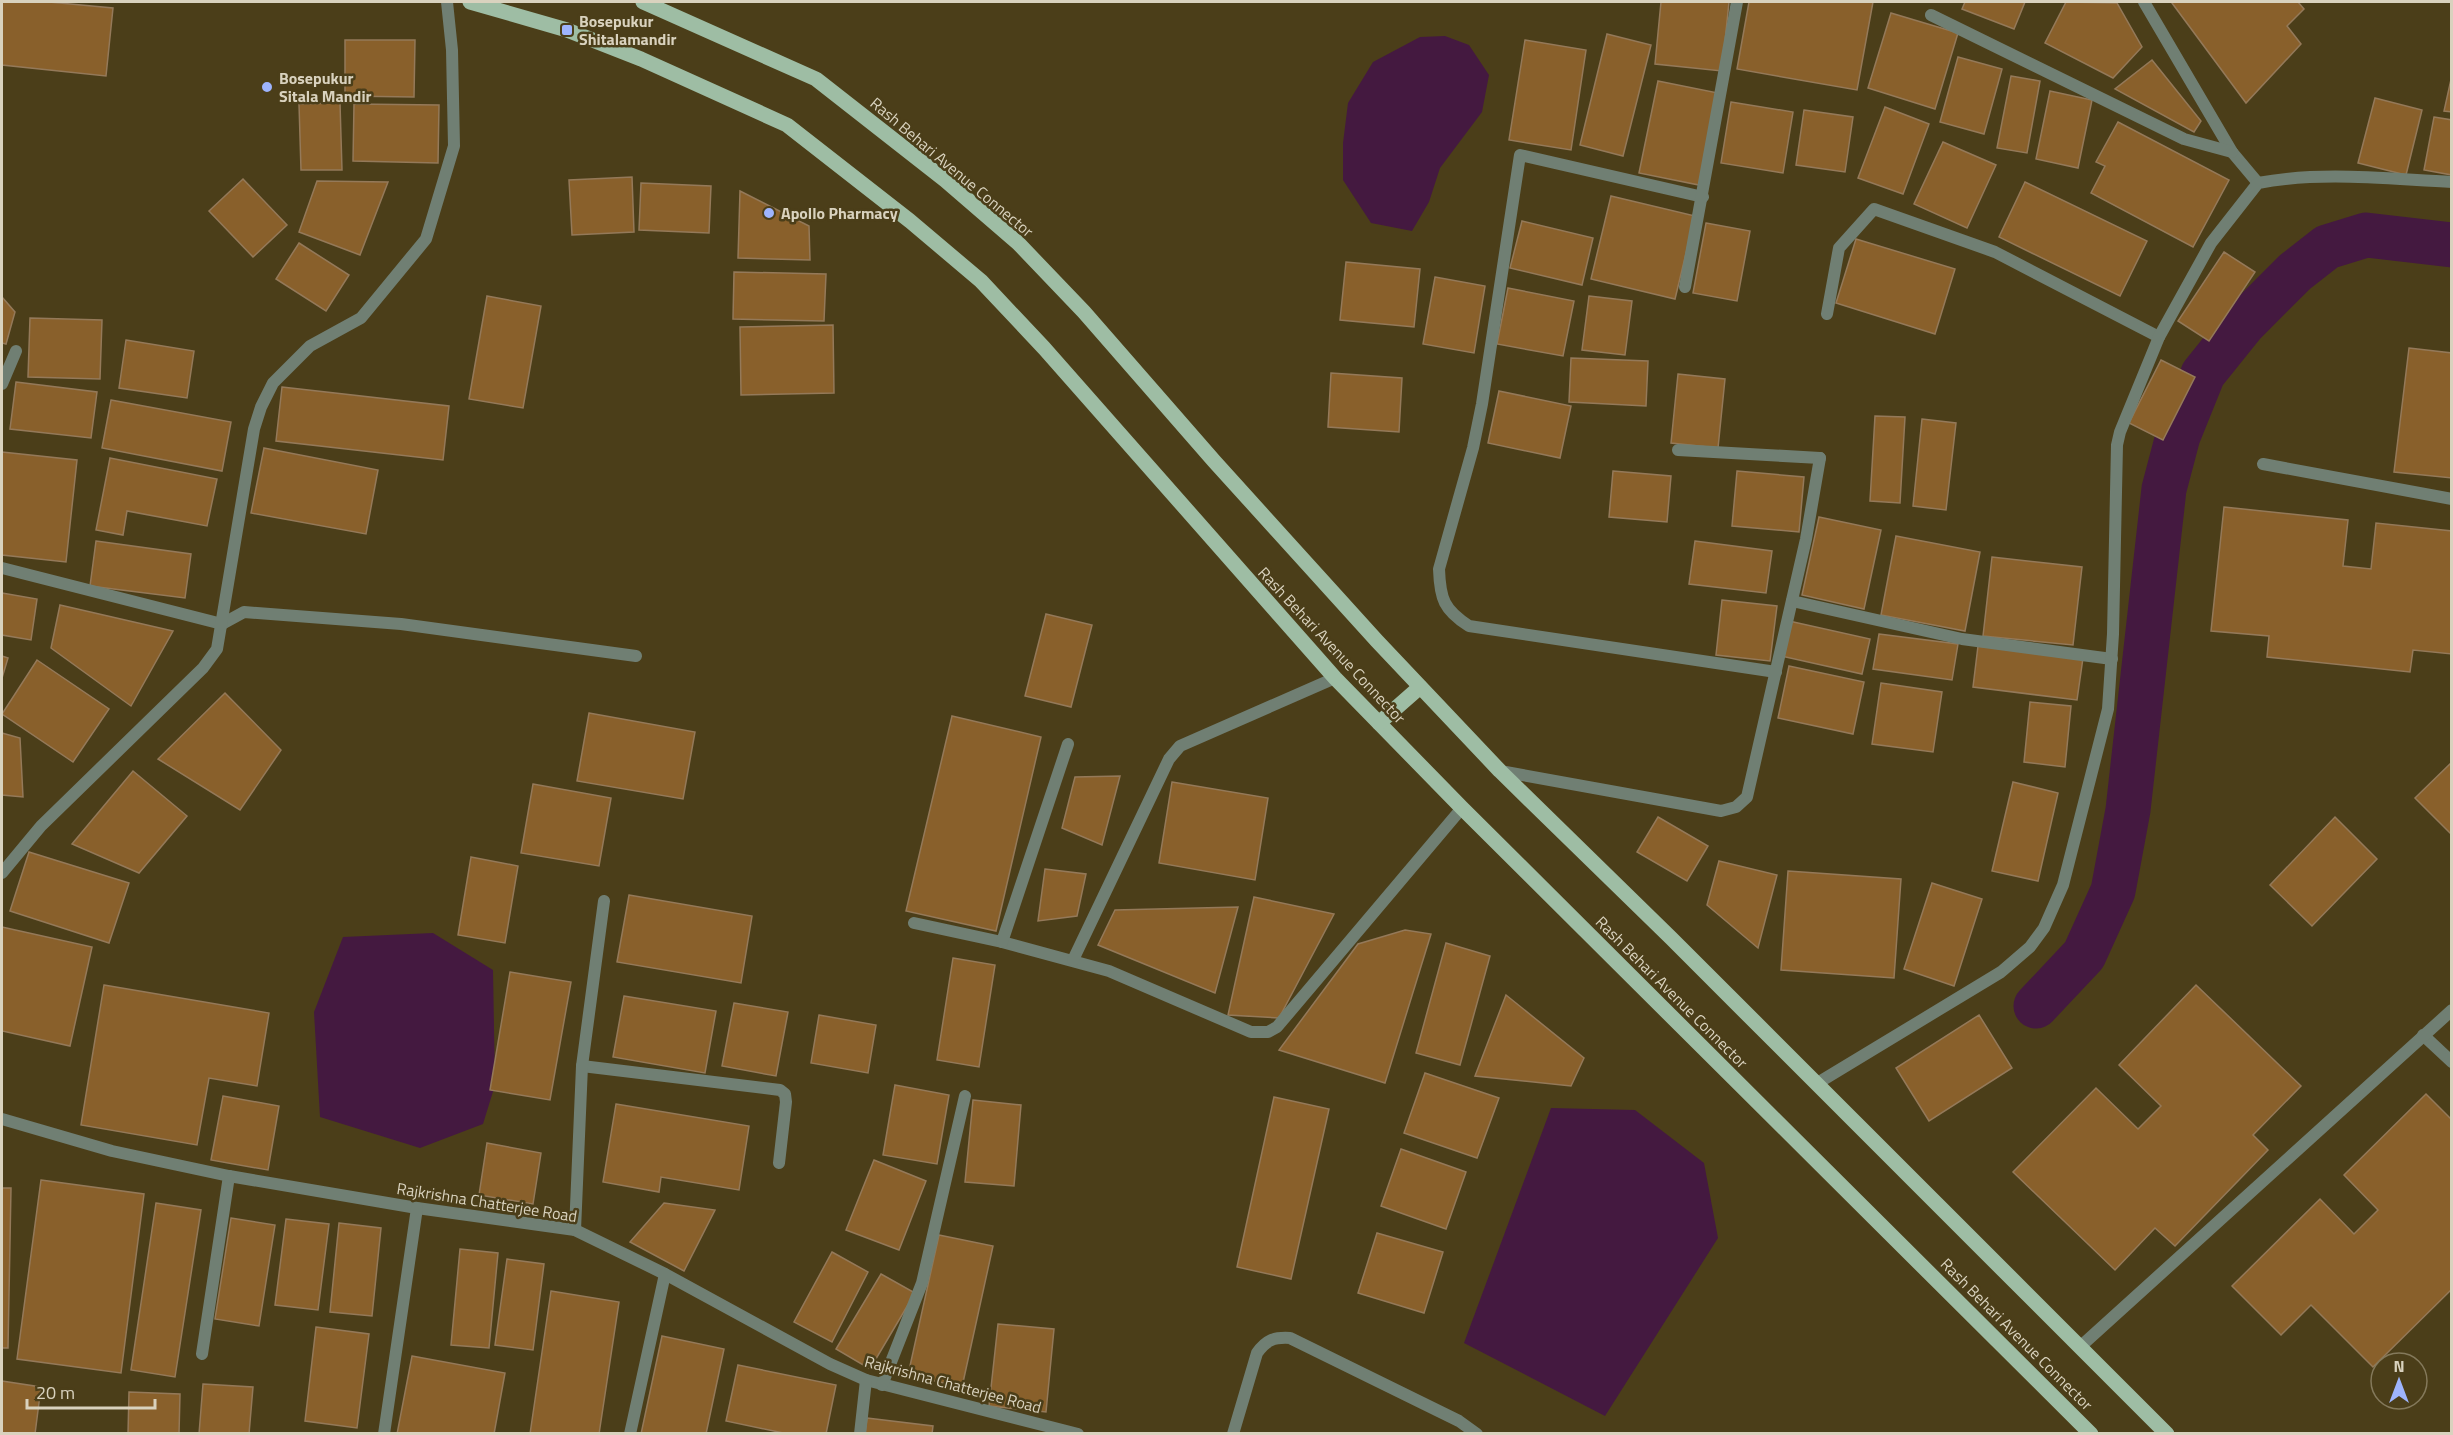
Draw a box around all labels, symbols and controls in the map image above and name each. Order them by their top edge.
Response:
place label: Bosepukur Shitalamandir [579,9,677,51]
marker: Bosepukur Shitalamandir [560,23,574,37]
place label: Bosepukur Sitala Mandir [279,66,372,108]
marker: Bosepukur Sitala Mandir [260,80,274,94]
street label: Rash Behari Avenue Connector [865,91,1039,243]
place label: Apollo Pharmacy [781,201,898,225]
marker: Apollo Pharmacy [762,206,776,220]
street label: Rash Behari Avenue Connector [1253,561,1412,729]
street label: Rash Behari Avenue Connector [1590,910,1754,1074]
street label: Rajkrishna Chatterjee Road [395,1176,579,1228]
street label: Rash Behari Avenue Connector [1935,1252,2099,1416]
street label: Rajkrishna Chatterjee Road [862,1349,1044,1419]
north arrow [2369,1351,2429,1411]
text: N [2393,1354,2405,1378]
scale bar [27,1372,154,1410]
text: 20 m [36,1379,75,1406]

